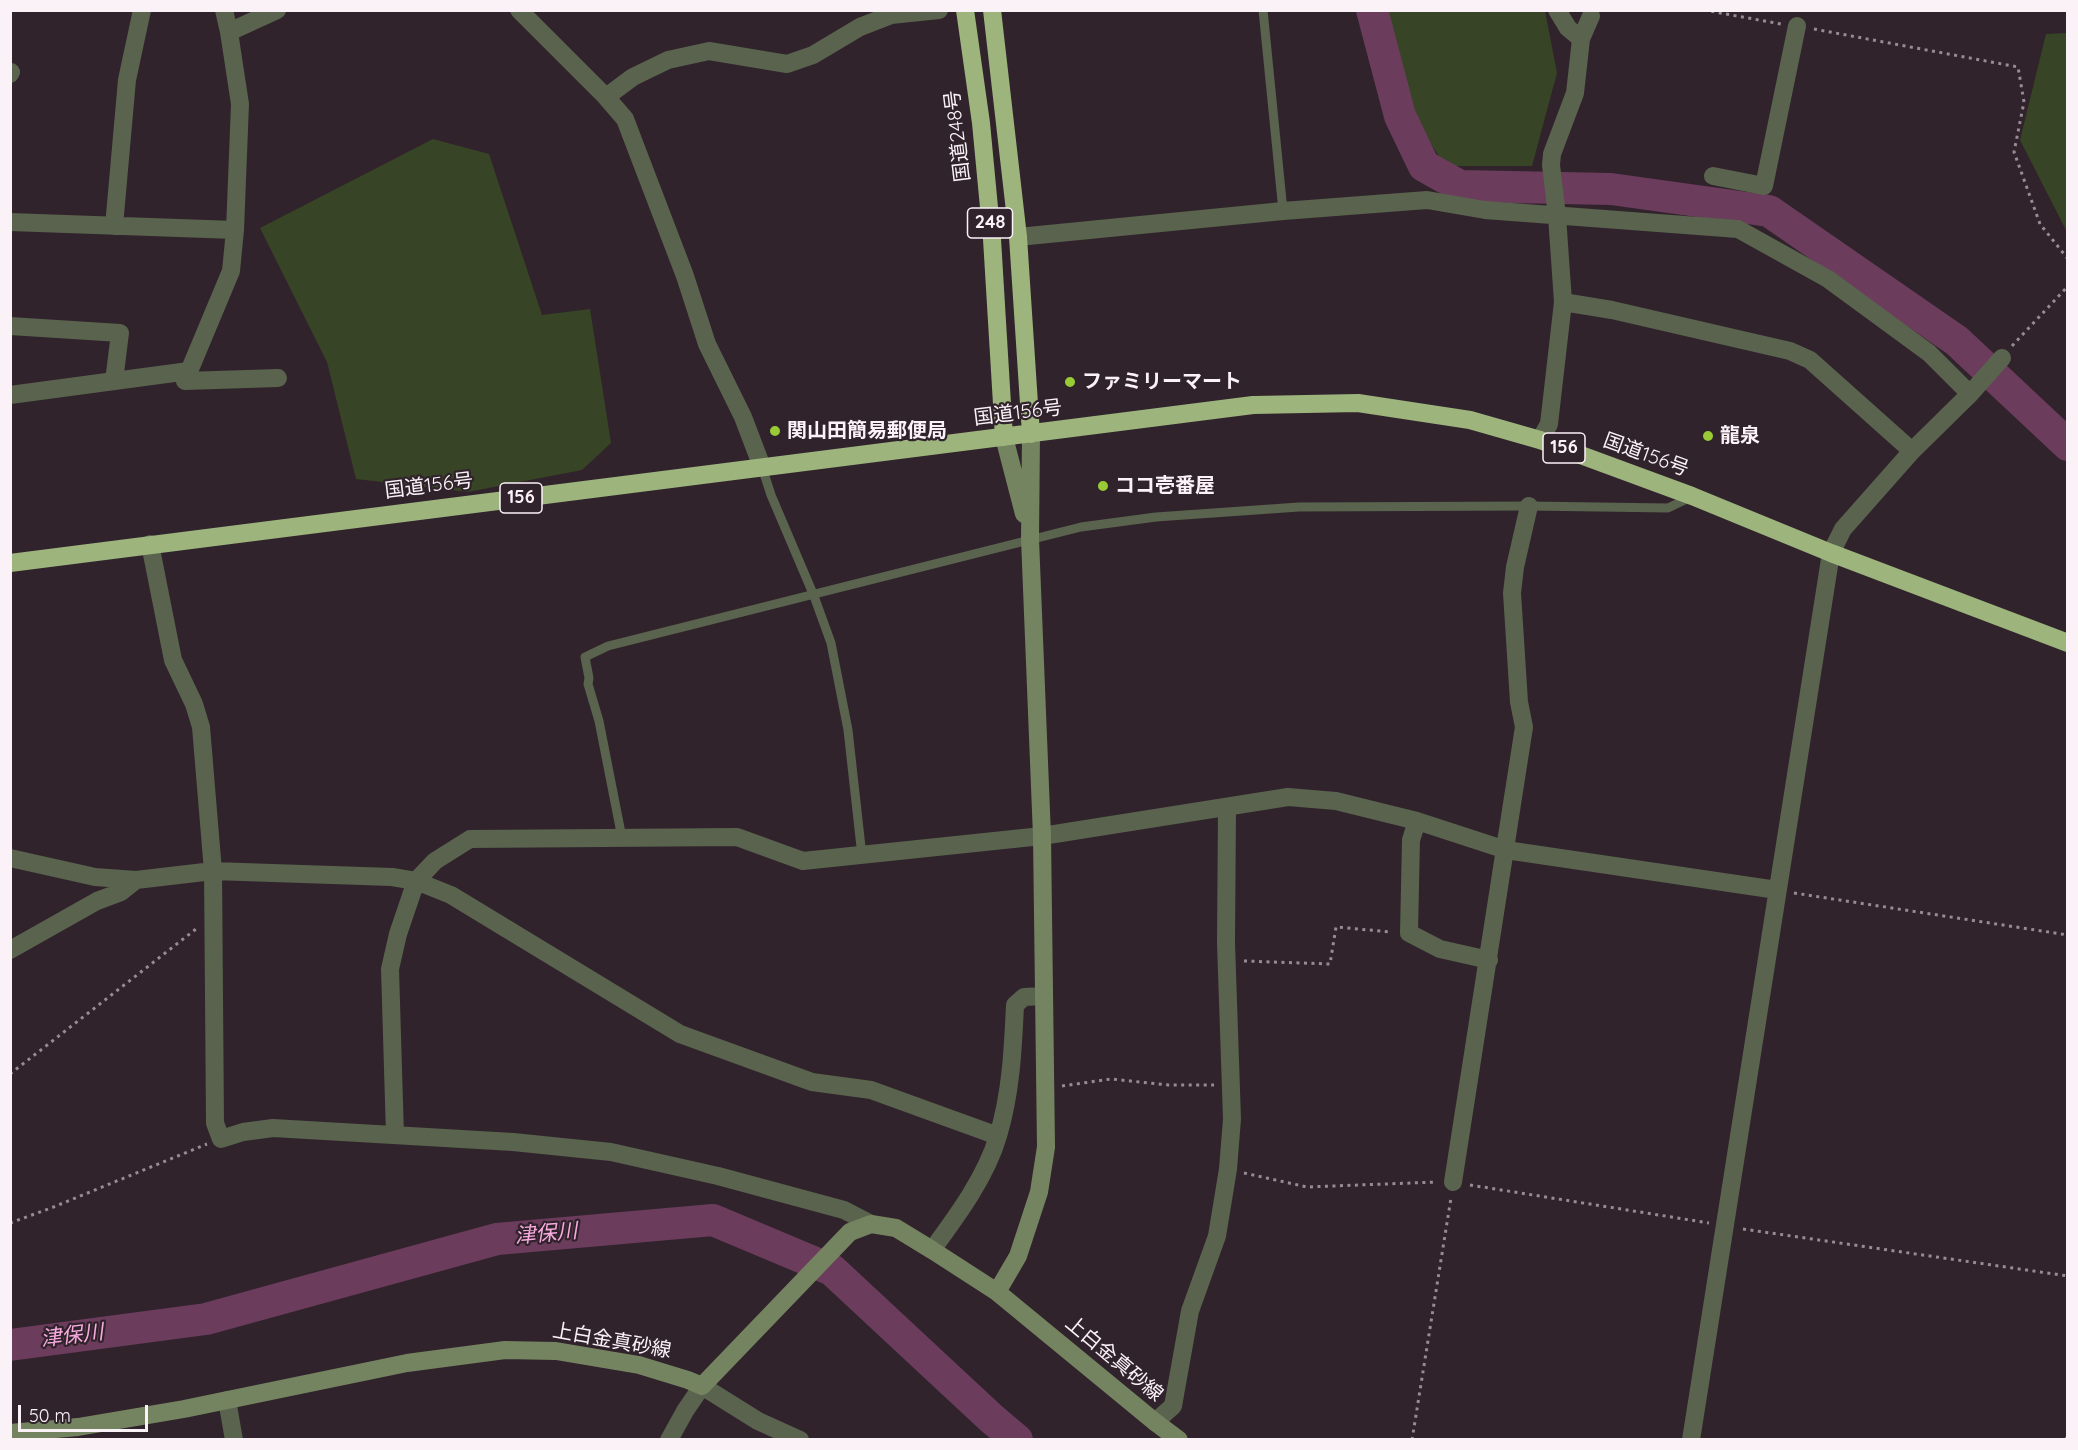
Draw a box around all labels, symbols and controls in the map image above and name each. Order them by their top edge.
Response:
street label: 国道248号 [940,89,976,183]
road number: 248 [968,208,1012,238]
place label: ファミリーマート [1082,370,1242,394]
marker: ファミリーマート [1063,375,1077,389]
street label: 国道156号 [972,396,1064,430]
place label: 関山田簡易郵便局 [787,419,947,443]
marker: 関山田簡易郵便局 [768,424,782,438]
place label: 龍泉 [1720,424,1760,448]
street label: 国道156号 [1600,428,1692,482]
marker: 龍泉 [1701,429,1715,443]
road number: 156 [1543,433,1585,463]
street label: 国道156号 [383,469,475,503]
place label: ココ壱番屋 [1115,474,1215,498]
marker: ココ壱番屋 [1096,479,1110,493]
road number: 156 [500,483,542,513]
water label: 津保川 [514,1219,578,1249]
street label: 上白金真砂線 [1060,1311,1168,1407]
street label: 上白金真砂線 [551,1319,673,1363]
water label: 津保川 [39,1320,105,1352]
scale bar [21,1393,152,1431]
text: 50 m [29,1404,71,1427]

